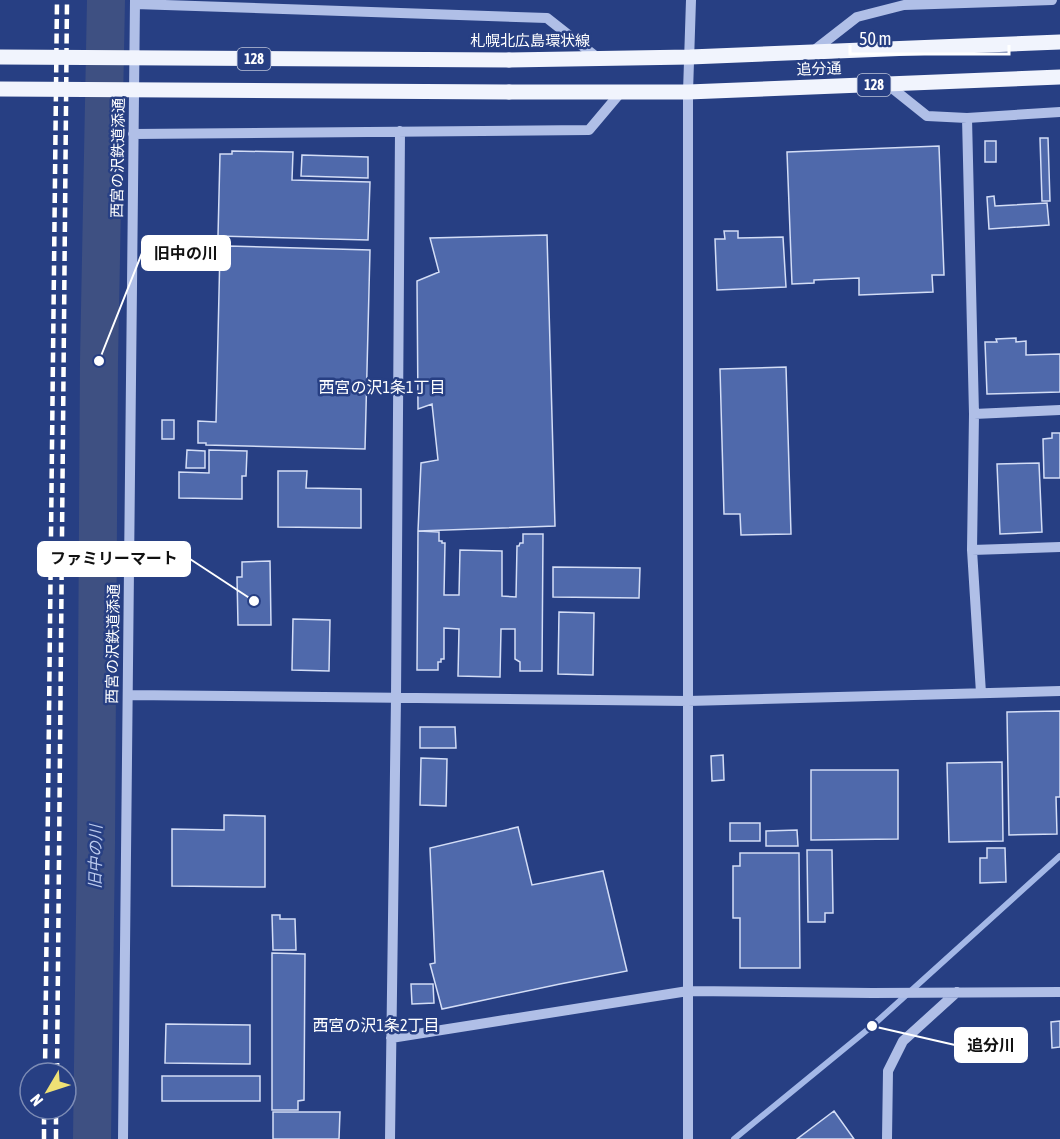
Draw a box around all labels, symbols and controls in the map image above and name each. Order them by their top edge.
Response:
scale bar [850,18,1009,56]
text: 50 m [859,28,891,49]
street label: 札幌北広島環状線 [470,32,590,49]
road number: 128 [238,48,270,70]
street label: 追分通 [796,59,842,78]
road number: 128 [858,74,890,96]
street label: 西宮の沢鉄道添通 [108,98,127,218]
callout: 旧中の川 [142,236,230,270]
text: 旧中の川 [154,244,218,262]
district label: 西宮の沢1条1丁目 [318,378,446,396]
callout: ファミリーマート [38,542,190,576]
text: ファミリーマート [50,549,178,567]
street label: 西宮の沢鉄道添通 [103,584,122,704]
water label: 旧中の川 [85,823,105,889]
district label: 西宮の沢1条2丁目 [312,1016,440,1034]
callout: 追分川 [955,1028,1027,1062]
text: 追分川 [967,1036,1015,1054]
north arrow [18,1061,78,1121]
text: N [26,1091,46,1110]

